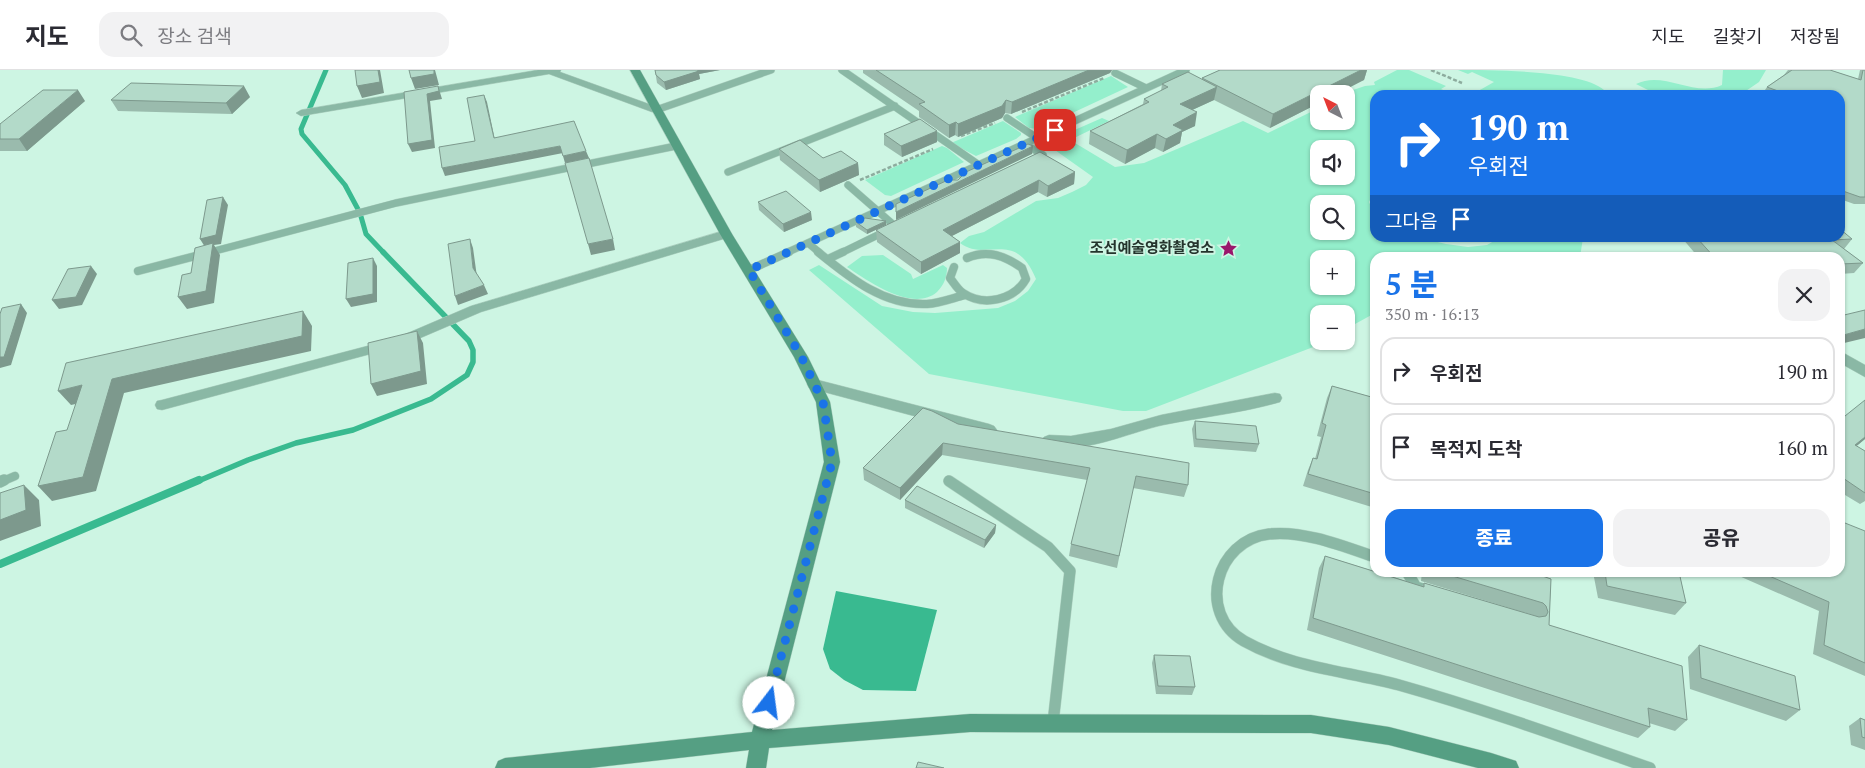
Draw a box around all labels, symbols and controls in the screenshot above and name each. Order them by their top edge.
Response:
search box [99,12,449,57]
text: 지도 [25,20,69,52]
icon: search [117,21,145,49]
text: 장소 검색 [157,23,232,48]
text: 지도 [1652,24,1685,48]
text: 길찾기 [1713,24,1762,48]
text: 저장됨 [1790,24,1840,48]
north arrow [1310,85,1355,130]
map controls [1310,85,1355,350]
text: 190 m [1468,104,1569,150]
pin [1034,109,1076,151]
icon: right [1385,110,1450,175]
icon: arrive [1041,116,1069,144]
button: sound [1310,140,1355,185]
text: 우회전 [1468,151,1529,180]
button: search [1310,195,1355,240]
icon: arrive [1447,205,1475,233]
text: 그다음 [1385,208,1437,233]
place label: 조선예술영화촬영소 [1090,237,1214,257]
place icon: 조선예술영화촬영소 [1218,238,1238,258]
button: + [1310,250,1355,295]
text: 5 분 [1385,264,1438,304]
button: close [1778,269,1830,321]
text: 350 m · 16:13 [1385,303,1479,325]
button: − [1310,305,1355,350]
icon: right [1387,357,1415,385]
text: 190 m [1777,359,1828,384]
text: 우회전 [1430,360,1482,385]
icon: arrive [1387,433,1415,461]
text: 160 m [1777,435,1828,460]
text: 목적지 도착 [1430,436,1523,461]
button: 종료 [1385,509,1603,567]
button: 공유 [1613,509,1830,567]
position arrow [742,676,794,728]

